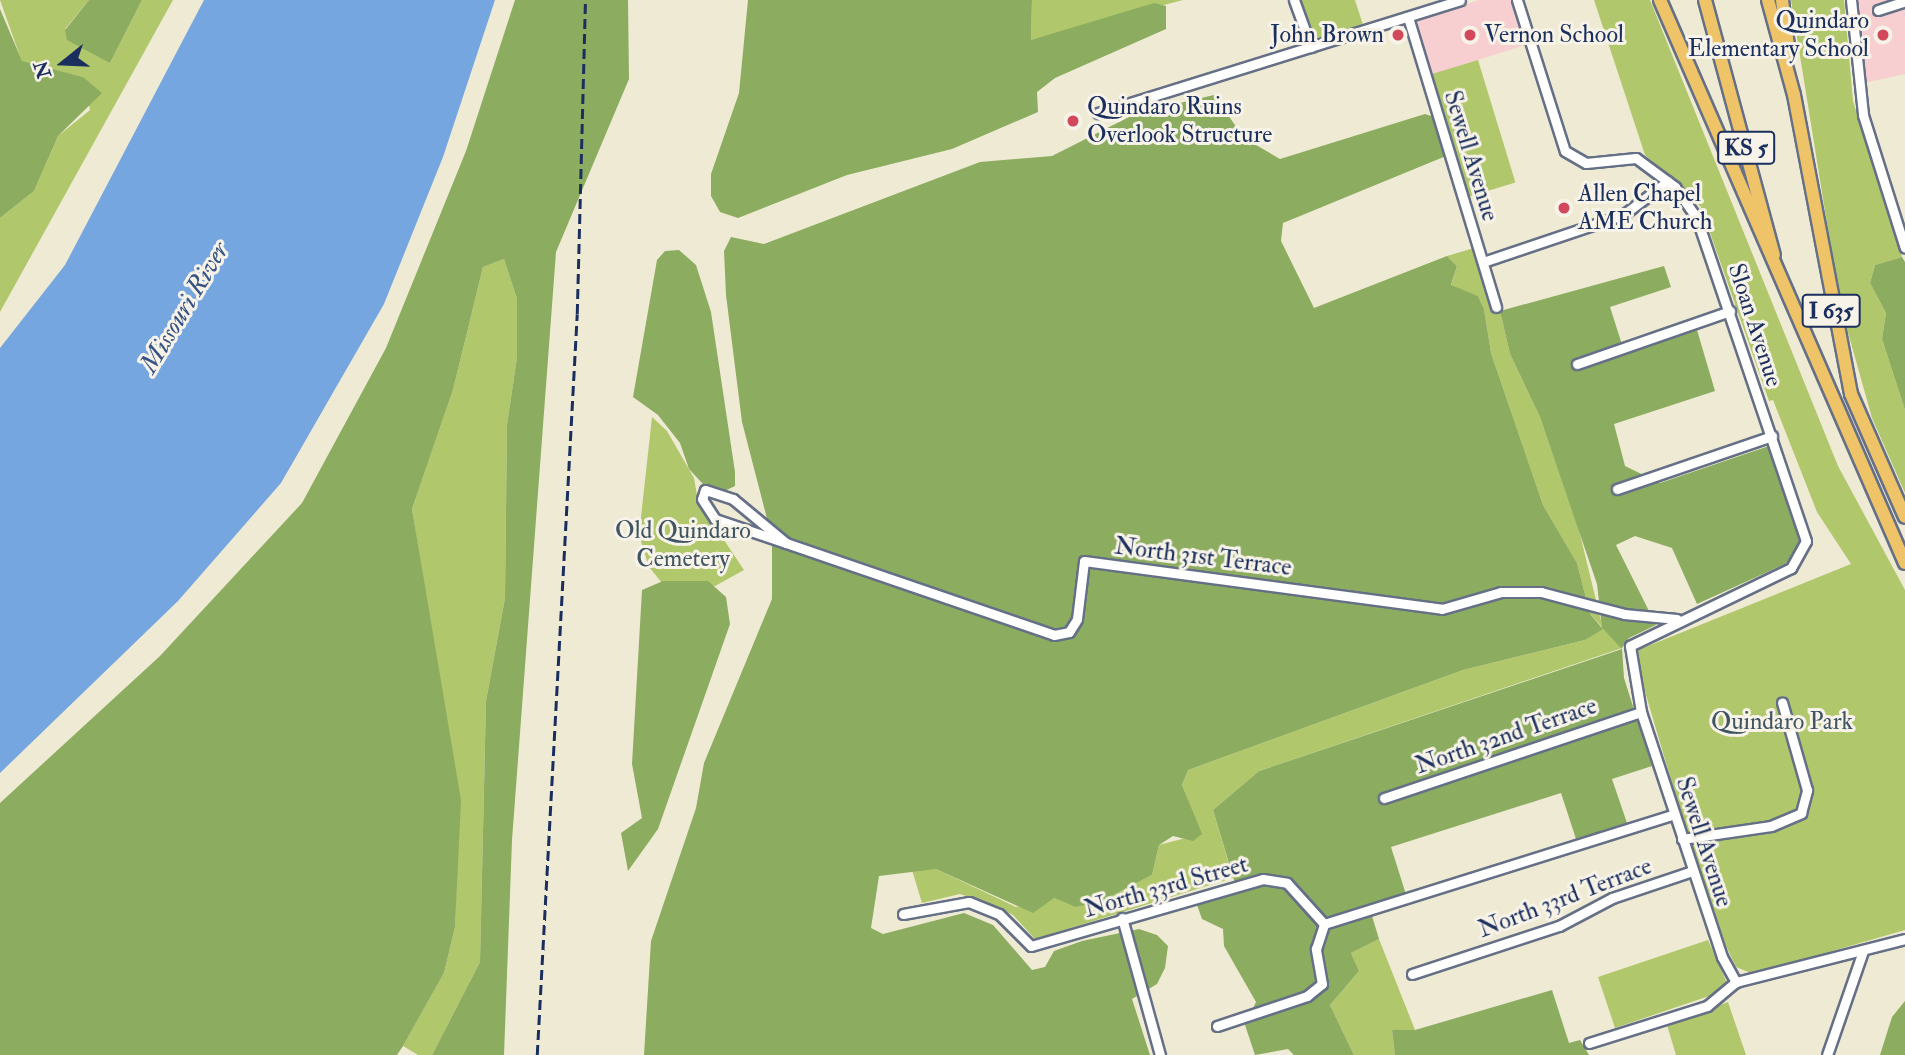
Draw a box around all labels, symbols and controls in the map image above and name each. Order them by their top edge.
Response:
place label: Quindaro Elementary School [1688,7,1869,63]
place label: John Brown [1270,21,1384,49]
place label: Vernon School [1484,21,1624,49]
marker: John Brown [1390,27,1406,43]
marker: Vernon School [1462,27,1478,43]
marker: Quindaro Elementary School [1875,27,1891,43]
north arrow [28,28,98,98]
text: N [29,58,57,81]
street label: Sewell Avenue [1438,87,1504,225]
place label: Quindaro Ruins Overlook Structure [1087,93,1272,149]
marker: Quindaro Ruins Overlook Structure [1065,113,1081,129]
road number: KS 5 [1716,128,1776,168]
place label: Allen Chapel AME Church [1578,180,1712,236]
marker: Allen Chapel AME Church [1556,200,1572,216]
water label: Missouri River [134,237,236,379]
street label: Sloan Avenue [1722,260,1788,390]
road number: I 635 [1801,292,1861,330]
park label: Old Quindaro Cemetery [615,517,751,573]
street label: North 31st Terrace [1113,532,1293,582]
street label: North 32nd Terrace [1412,692,1600,780]
park label: Quindaro Park [1711,708,1853,736]
street label: Sewell Avenue [1669,773,1739,911]
street label: North 33rd Street [1081,850,1251,924]
street label: North 33rd Terrace [1474,852,1656,944]

